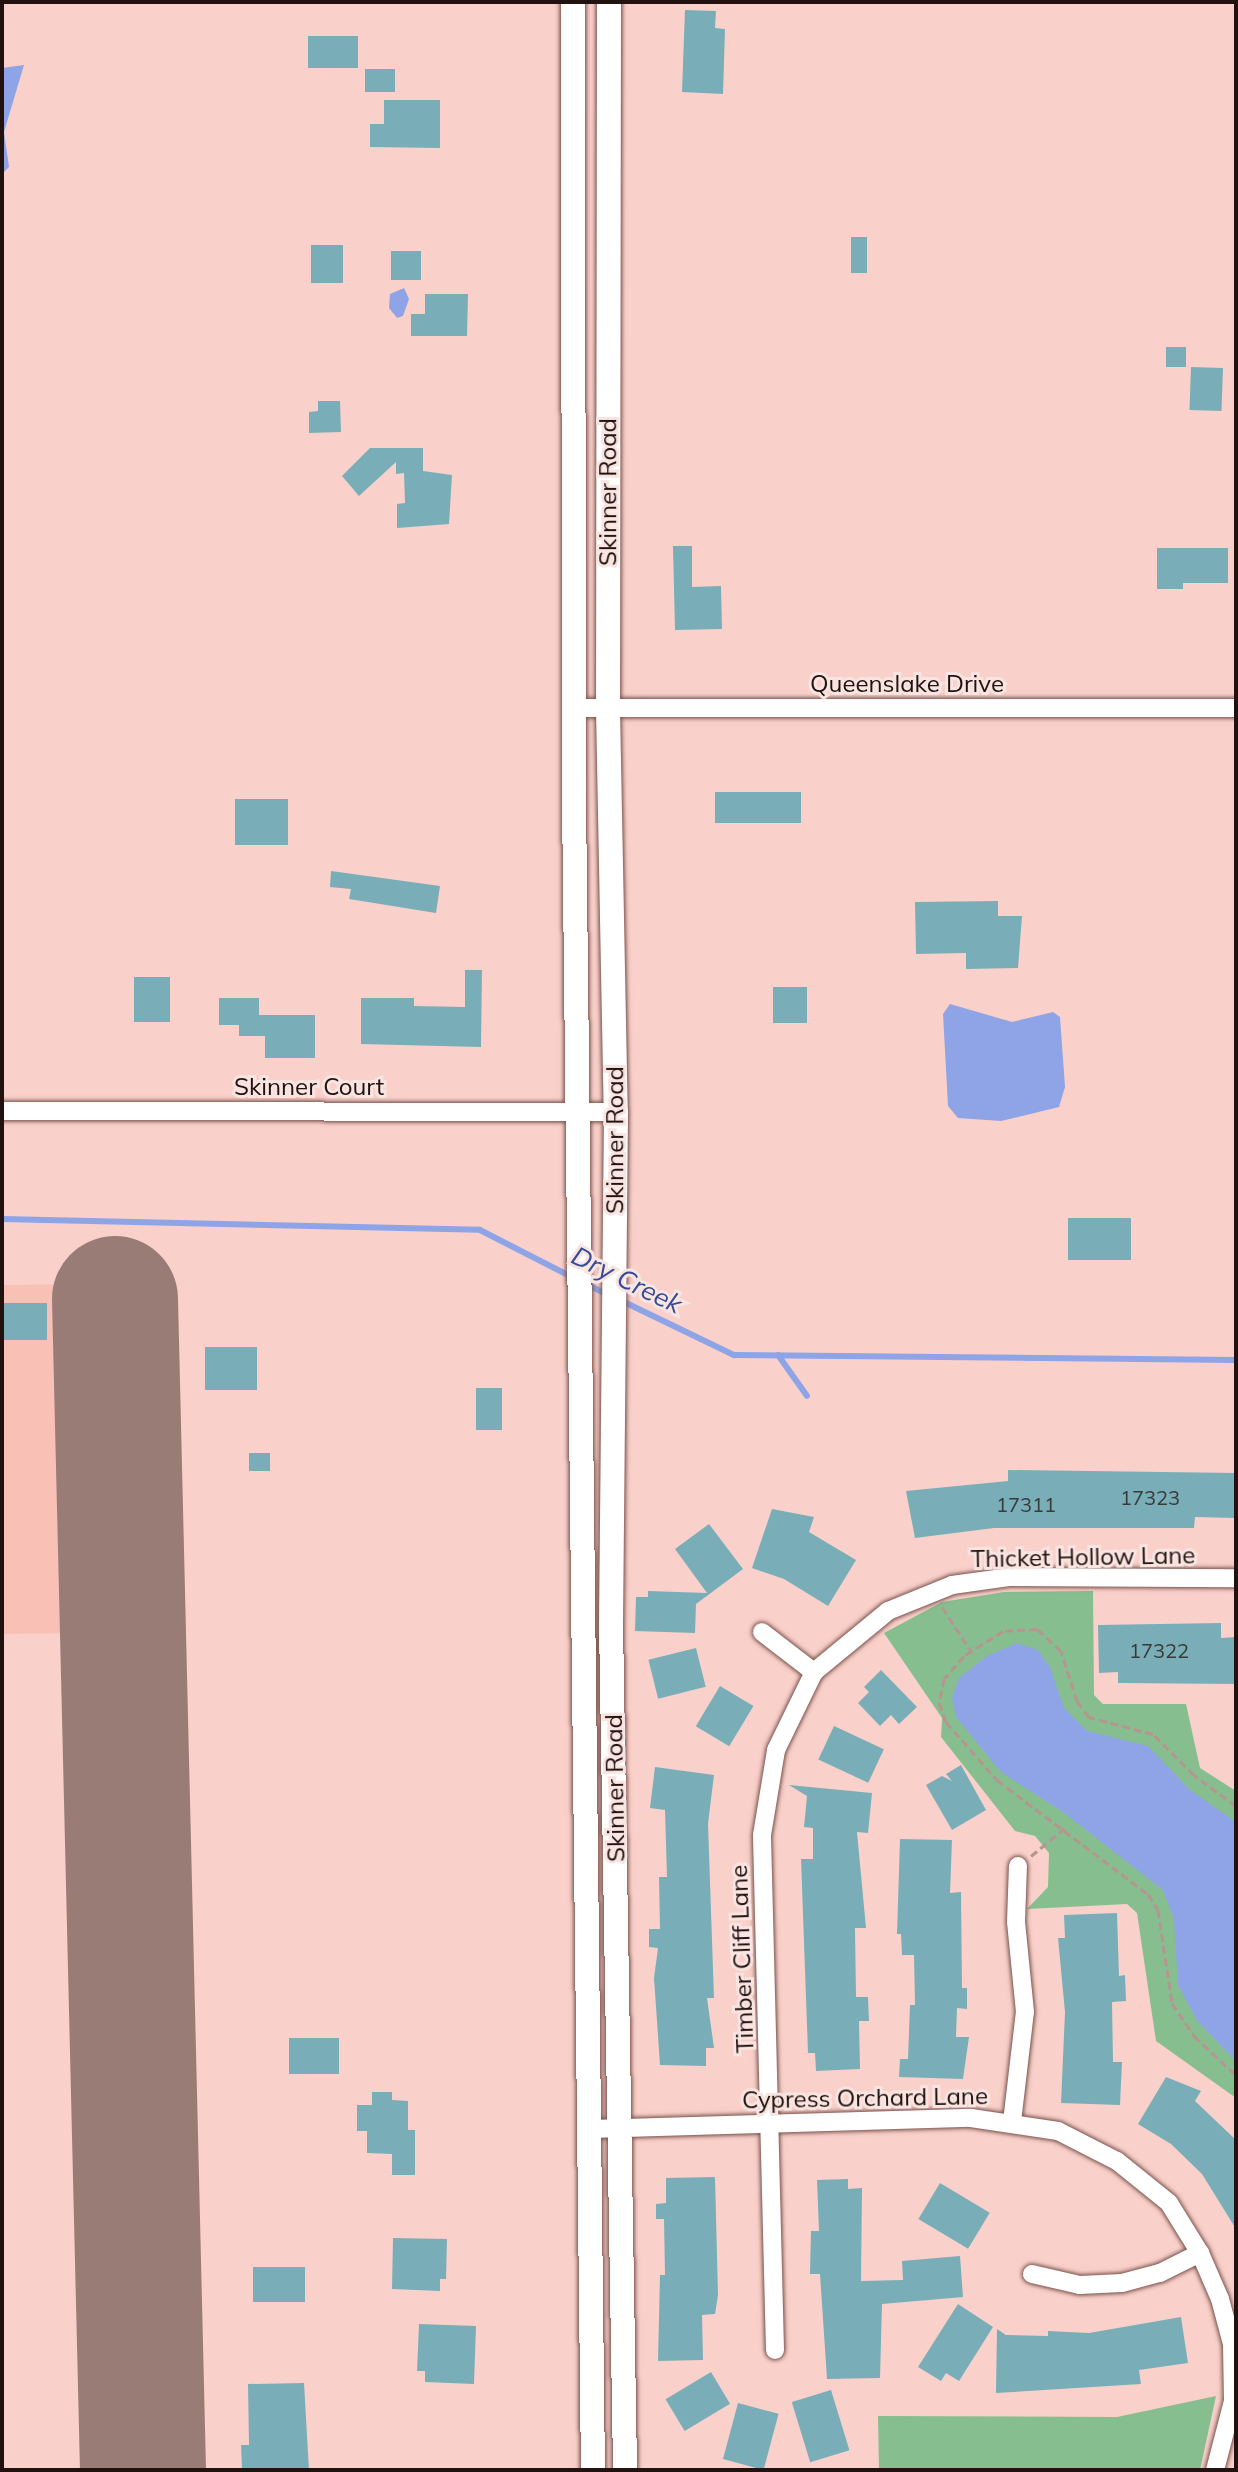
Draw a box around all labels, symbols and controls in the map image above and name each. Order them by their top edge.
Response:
street label: Skinner Road [594,418,622,566]
street label: Queenslake Drive [810,670,1004,698]
street label: Skinner Road [601,1066,629,1214]
street label: Skinner Court [234,1073,384,1101]
water label: Dry Creek [567,1240,687,1320]
house number: 17323 [1120,1485,1180,1509]
house number: 17311 [996,1492,1056,1516]
street label: Thicket Hollow Lane [970,1541,1196,1573]
house number: 17322 [1129,1638,1189,1662]
street label: Skinner Road [599,1714,631,1862]
street label: Timber Cliff Lane [724,1864,760,2054]
street label: Cypress Orchard Lane [742,2081,988,2115]

